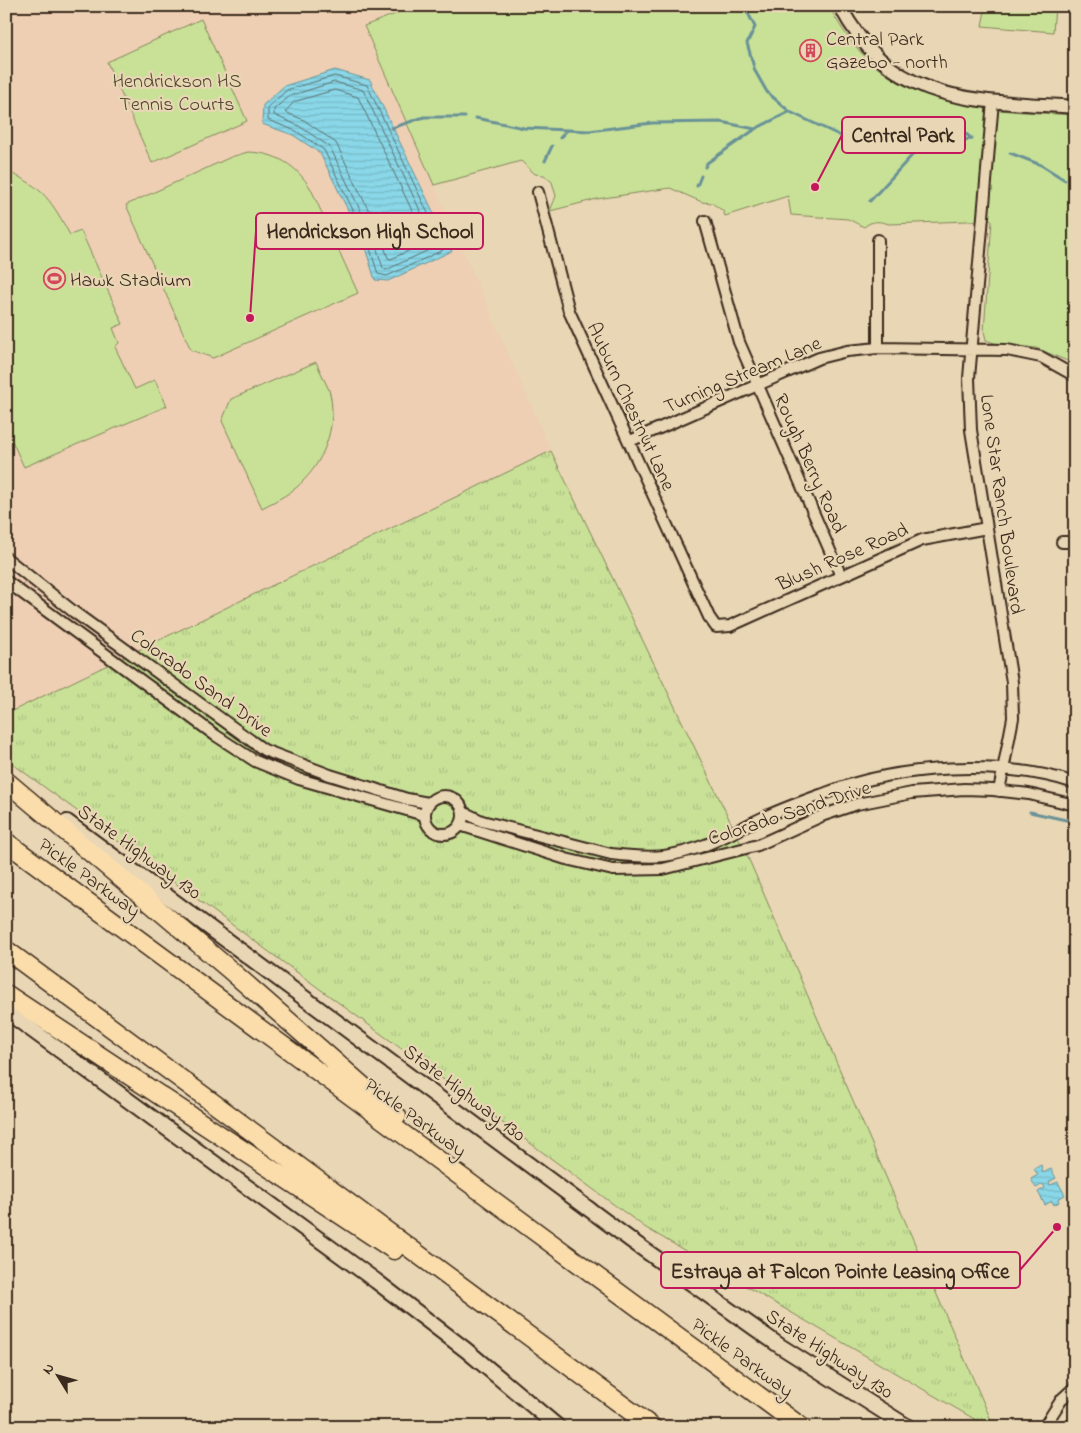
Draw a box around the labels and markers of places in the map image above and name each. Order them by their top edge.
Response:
place label: Central Park Gazebo - north [826,26,948,78]
building icon: Central Park Gazebo - north [798,38,822,62]
callout: Central Park [842,117,965,153]
callout: Hendrickson High School [256,213,483,249]
sports icon: Hawk Stadium [42,267,66,291]
place label: Hawk Stadium [70,267,191,296]
callout: Estraya at Falcon Pointe Leasing Office [661,1252,1020,1288]

